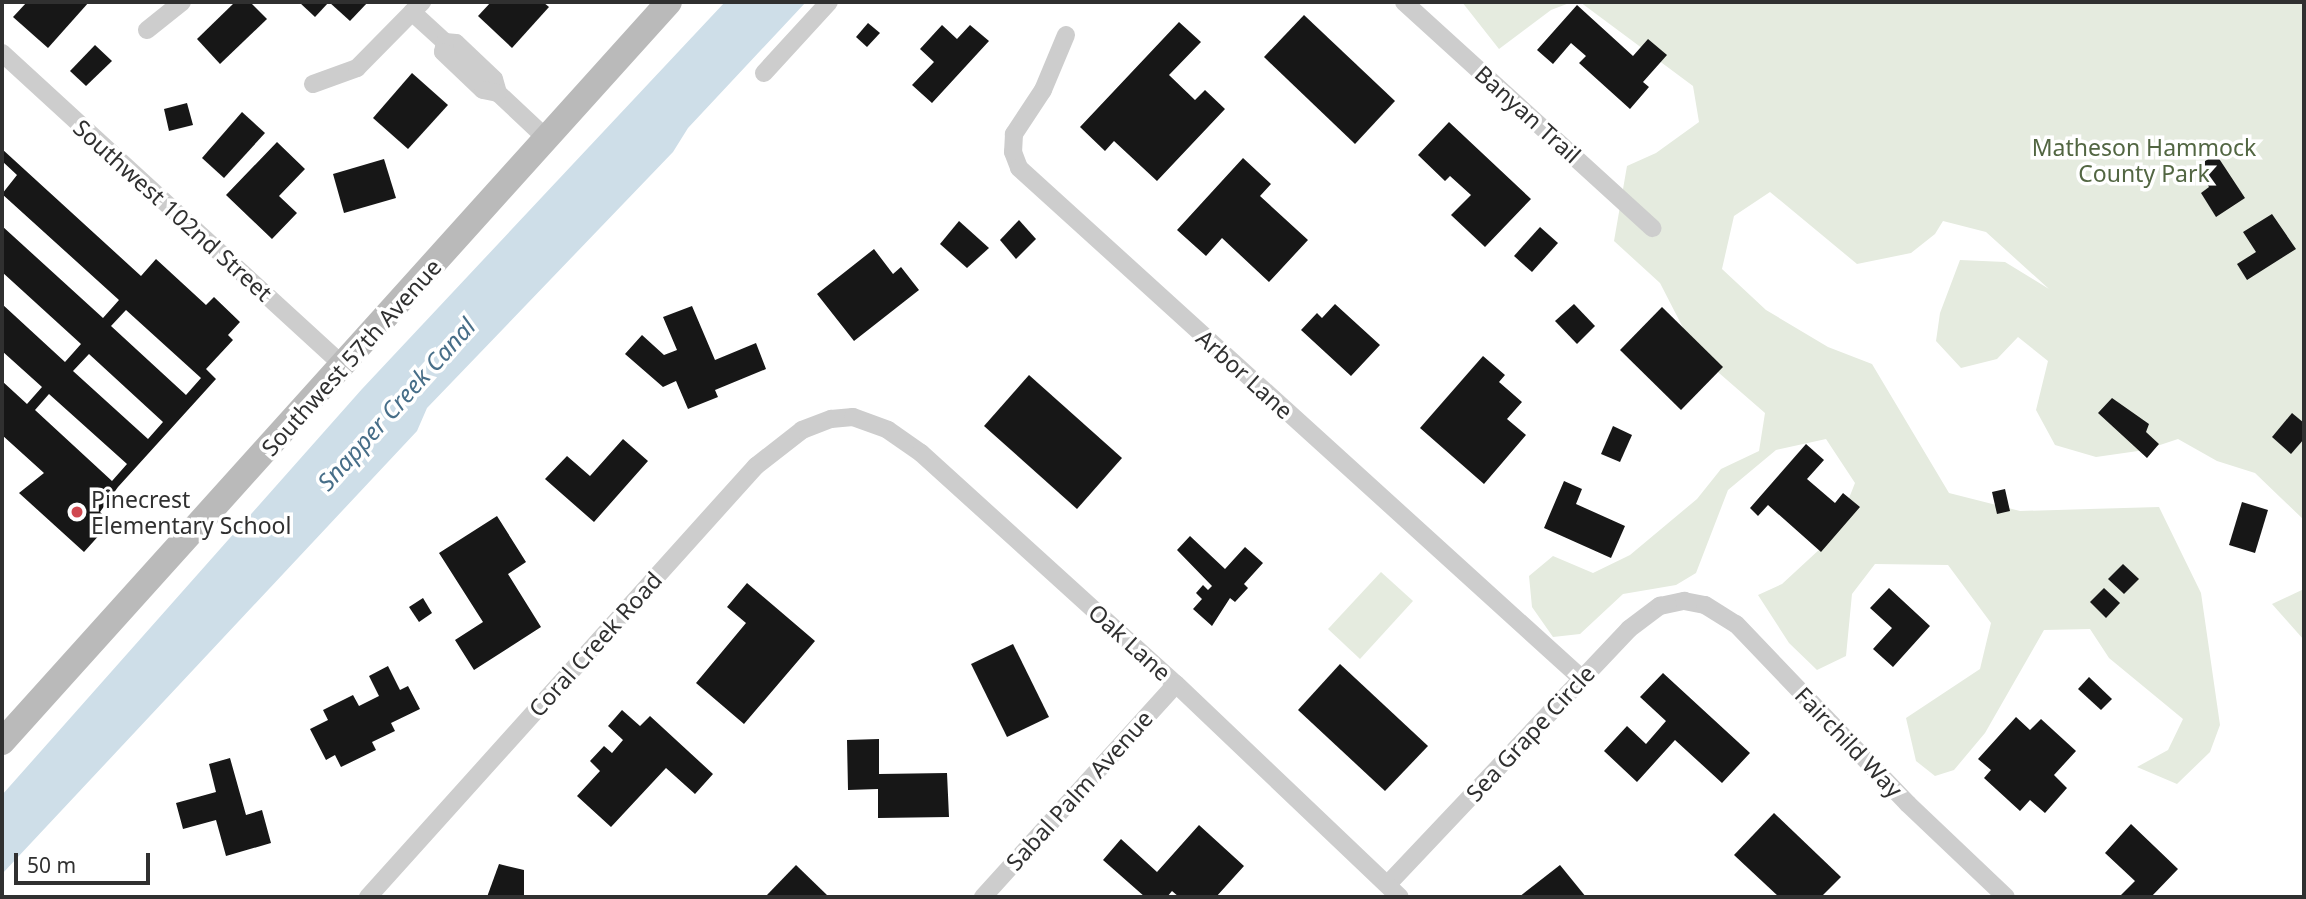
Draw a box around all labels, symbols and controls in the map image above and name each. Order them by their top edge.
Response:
street label: Banyan Trail [1470,59,1586,169]
street label: Southwest 102nd Street [68,114,278,306]
park label: Matheson Hammock County Park [2032,133,2256,187]
street label: Southwest 57th Avenue [255,253,447,461]
water label: Snapper Creek Canal [311,312,481,496]
street label: Arbor Lane [1191,324,1299,424]
place label: Pinecrest Elementary School [91,485,291,539]
marker: Pinecrest Elementary School [69,504,85,520]
street label: Coral Creek Road [523,566,667,722]
street label: Oak Lane [1083,598,1177,686]
street label: Sea Grape Circle [1460,659,1600,807]
street label: Fairchild Way [1790,681,1908,803]
street label: Sabal Palm Avenue [1000,704,1158,876]
scale bar [18,839,154,883]
text: 50 m [27,851,76,879]

